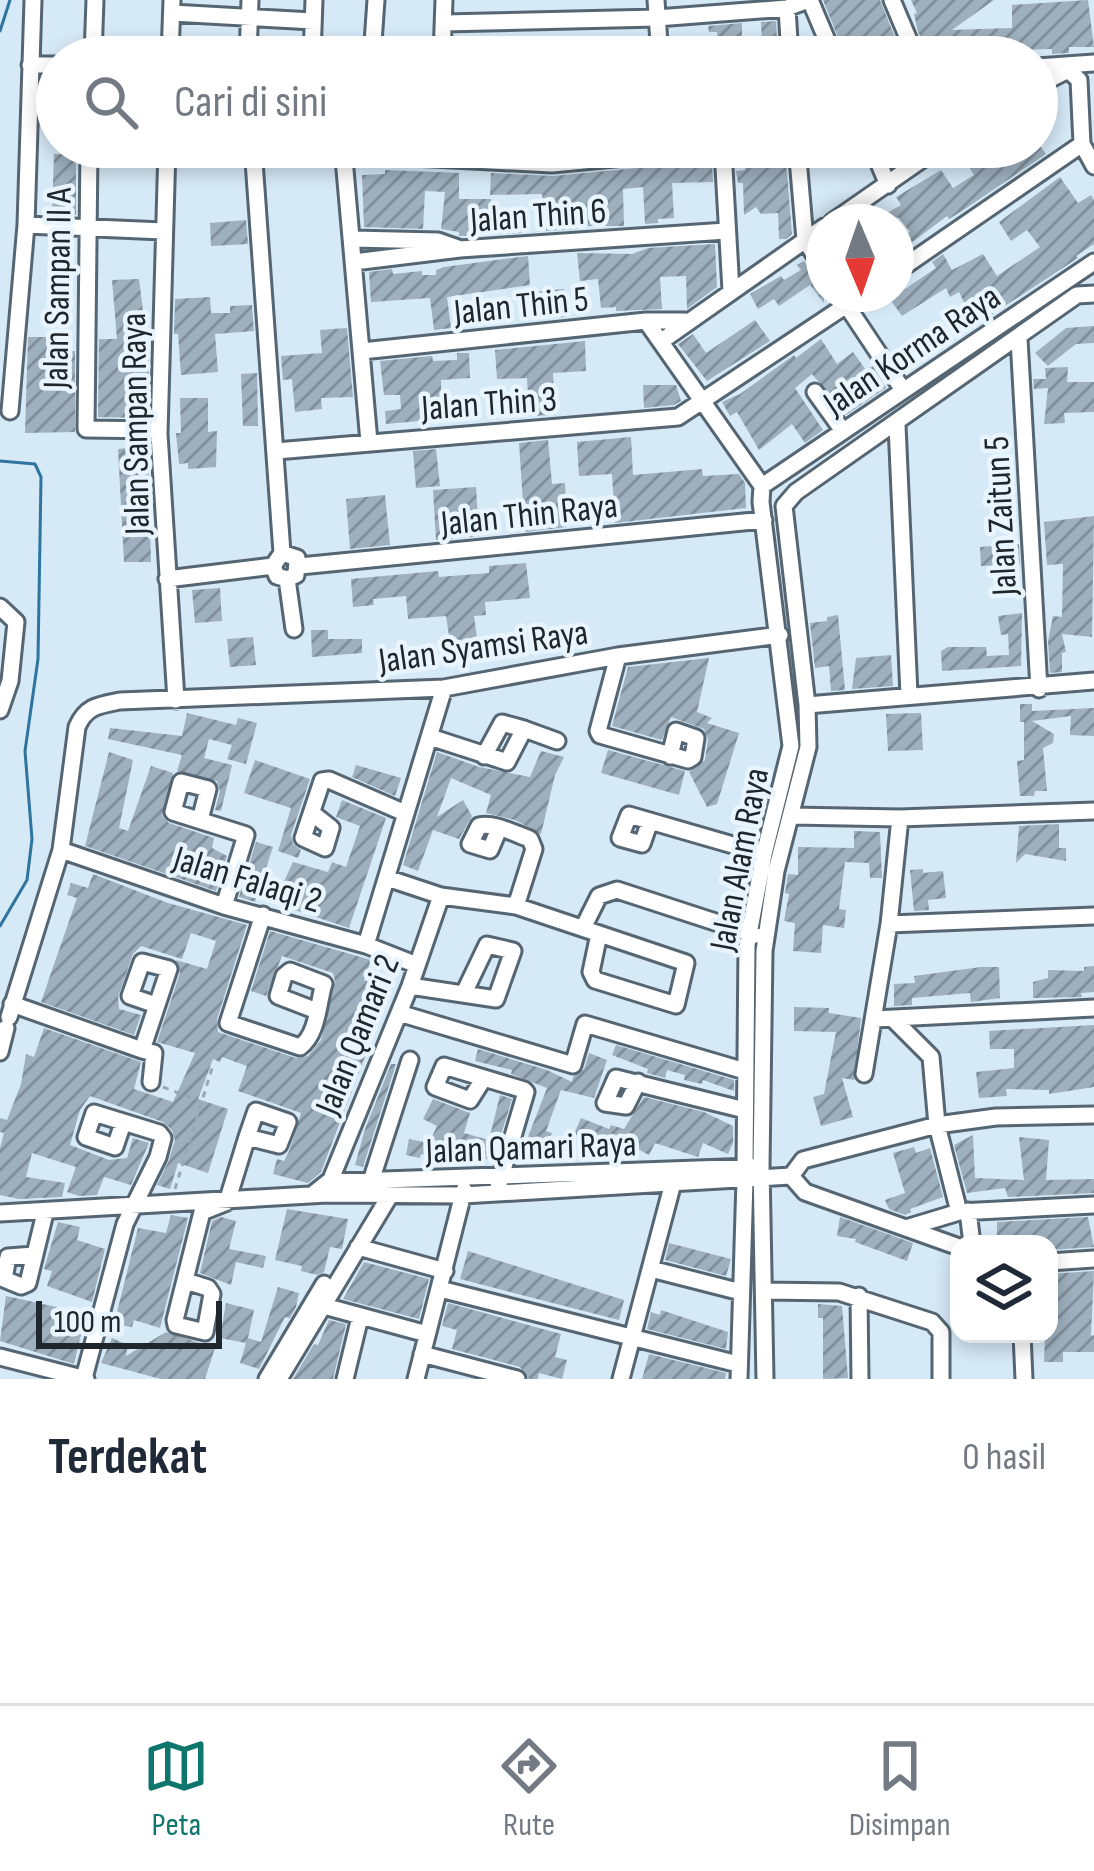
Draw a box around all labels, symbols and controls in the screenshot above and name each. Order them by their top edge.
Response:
search box [36,36,1058,168]
icon: search [78,69,144,135]
text: Cari di sini [174,75,327,130]
street label: Jalan Sampan II A [35,187,82,390]
street label: Jalan Thin 6 [468,190,608,243]
north arrow [806,204,914,312]
street label: Jalan Korma Raya [815,276,1009,426]
street label: Jalan Thin 5 [451,278,591,335]
street label: Jalan Sampan Raya [113,313,160,536]
street label: Jalan Thin 3 [419,378,558,431]
street label: Jalan Zaitun 5 [976,435,1027,598]
street label: Jalan Thin Raya [438,485,620,546]
street label: Jalan Syamsi Raya [375,612,591,684]
street label: Jalan Alam Raya [701,764,779,955]
street label: Jalan Falaqi 2 [167,837,327,923]
street label: Jalan Qamari 2 [306,949,410,1122]
street label: Jalan Qamari Raya [424,1123,637,1174]
map controls [950,1235,1058,1343]
button: layers [950,1235,1058,1343]
scale bar [36,1295,222,1348]
text: 100 m [54,1302,121,1342]
text: Terdekat [48,1427,207,1488]
text: 0 hasil [962,1434,1046,1481]
tab: Peta [143,1733,209,1845]
tab: Rute [496,1733,562,1845]
tab: Disimpan [849,1733,951,1845]

